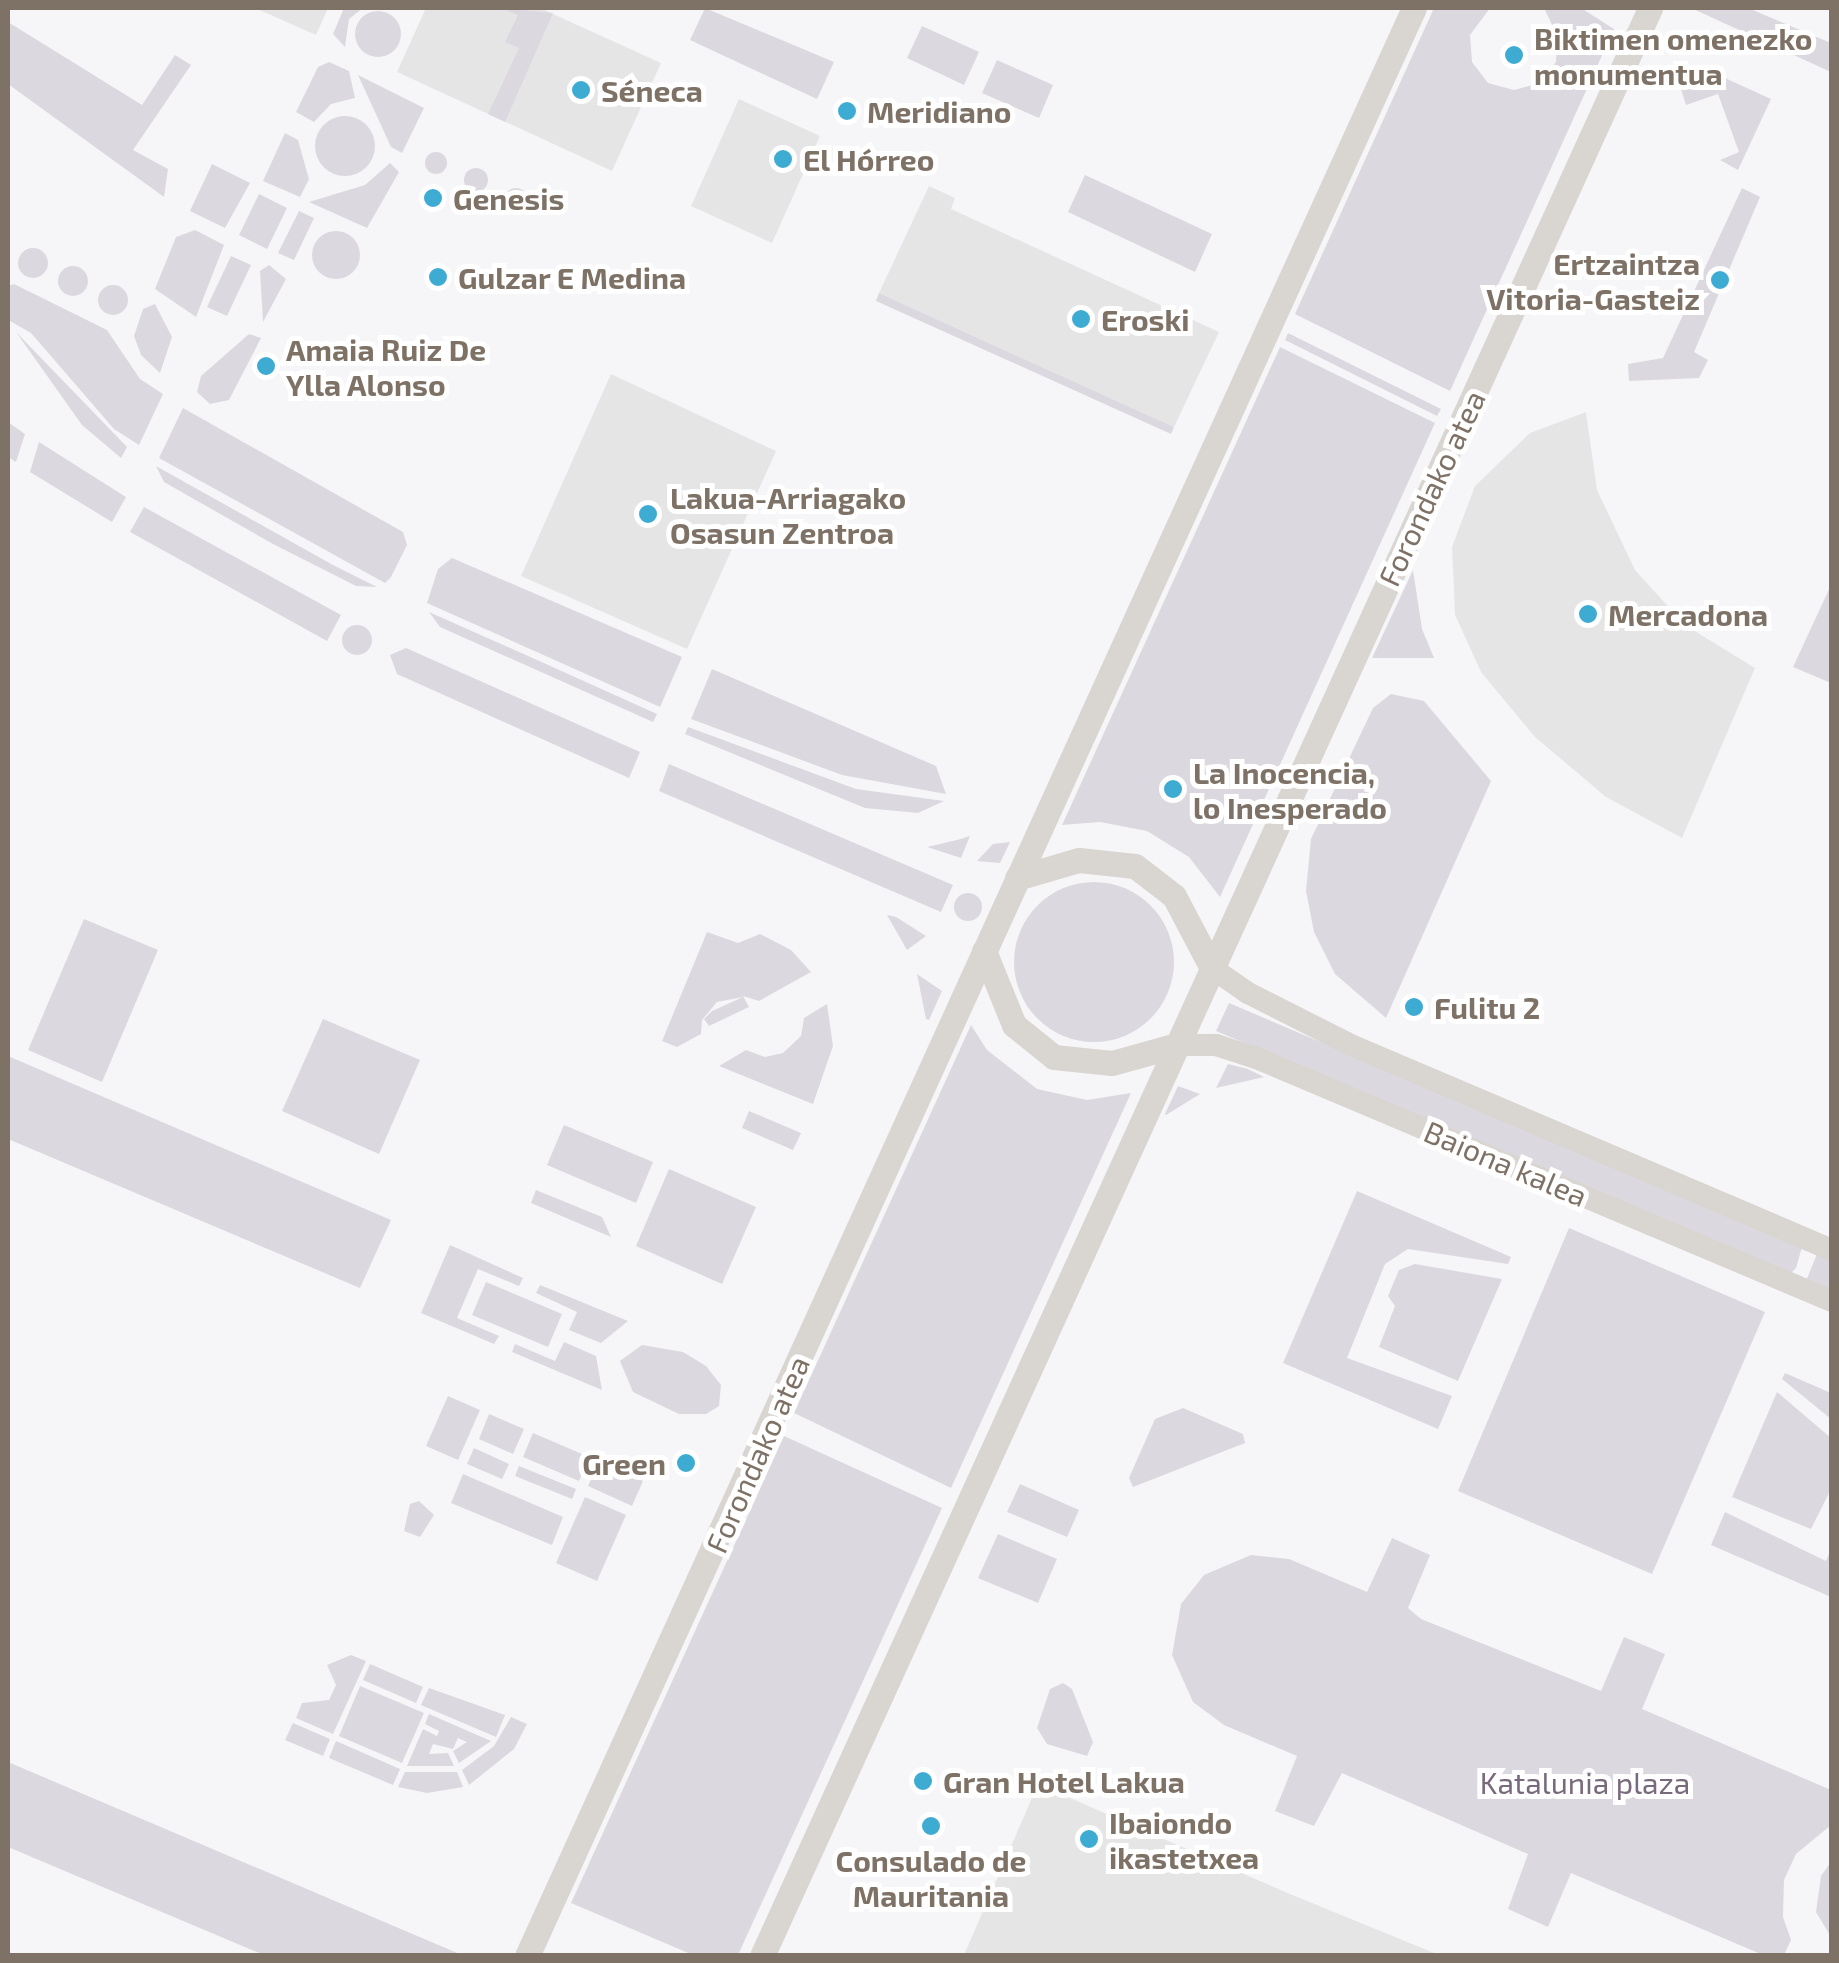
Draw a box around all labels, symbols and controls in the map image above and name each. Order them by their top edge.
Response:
place label: Biktimen omenezko monumentua [1534,20,1812,90]
marker: Biktimen omenezko monumentua [1503,44,1525,66]
place label: Séneca [601,72,703,108]
marker: Séneca [570,79,592,101]
place label: Meridiano [867,93,1011,129]
marker: Meridiano [836,100,858,122]
place label: El Hórreo [803,141,935,177]
marker: El Hórreo [772,148,794,170]
place label: Genesis [453,180,564,216]
marker: Genesis [422,187,444,209]
place label: Ertzaintza Vitoria-Gasteiz [1486,245,1700,316]
place label: Gulzar E Medina [458,259,687,295]
marker: Gulzar E Medina [427,266,449,288]
marker: Ertzaintza Vitoria-Gasteiz [1709,269,1731,291]
place label: Eroski [1101,301,1190,337]
marker: Eroski [1070,308,1092,330]
place label: Amaia Ruiz De Ylla Alonso [286,331,486,402]
marker: Amaia Ruiz De Ylla Alonso [255,355,277,377]
street label: Forondako atea [1370,385,1492,591]
place label: Lakua-Arriagako Osasun Zentroa [670,479,906,550]
marker: Lakua-Arriagako Osasun Zentroa [635,501,661,527]
place label: Mercadona [1608,596,1768,632]
marker: Mercadona [1577,603,1599,625]
place label: La Inocencia, lo Inesperado [1193,754,1387,824]
marker: La Inocencia, lo Inesperado [1162,778,1184,800]
place label: Fulitu 2 [1434,989,1540,1025]
marker: Fulitu 2 [1403,996,1425,1018]
street label: Baiona kalea [1419,1113,1593,1213]
street label: Forondako atea [698,1350,816,1558]
place label: Green [582,1445,666,1481]
marker: Green [675,1452,697,1474]
place label: Gran Hotel Lakua [943,1763,1186,1799]
park label: Katalunia plaza [1480,1764,1690,1800]
marker: Gran Hotel Lakua [912,1770,934,1792]
place label: Ibaiondo ikastetxea [1109,1804,1259,1874]
marker: Consulado de Mauritania [920,1815,942,1837]
marker: Ibaiondo ikastetxea [1078,1828,1100,1850]
place label: Consulado de Mauritania [836,1842,1026,1912]

